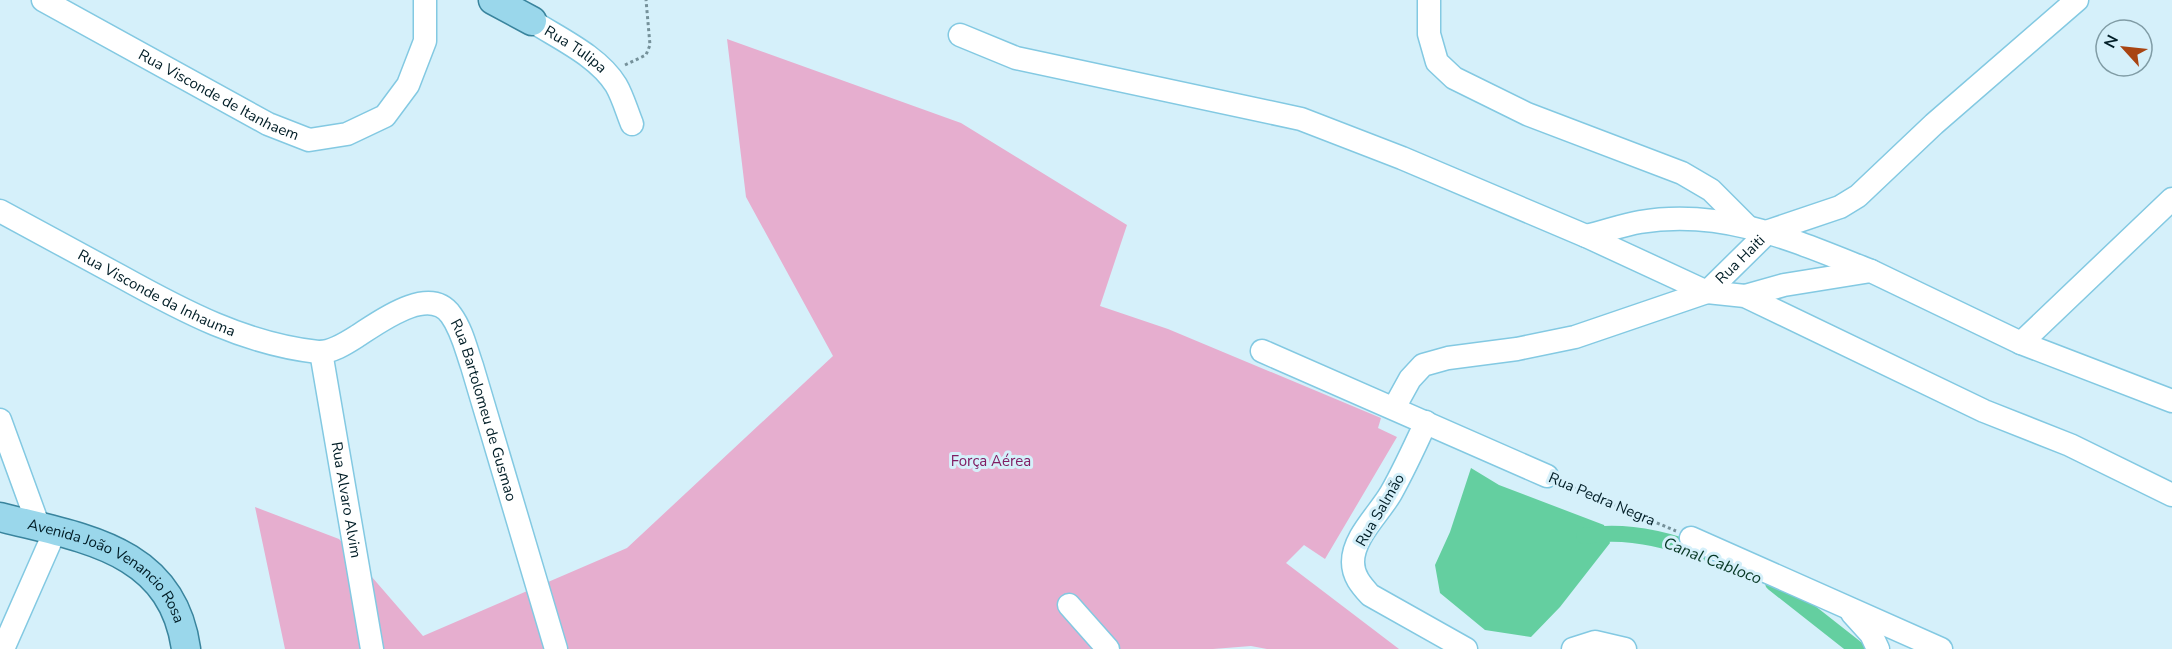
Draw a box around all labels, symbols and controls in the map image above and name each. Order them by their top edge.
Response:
north arrow [2094,18,2154,78]
street label: Rua Tulipa [541,21,611,77]
text: N [2099,31,2124,52]
street label: Rua Visconde de Itanhaem [135,45,302,145]
street label: Rua Haiti [1711,231,1769,288]
street label: Rua Visconde da Inhauma [74,245,238,341]
street label: Rua Bartolomeu de Gusmao [446,315,522,504]
street label: Rua Alvaro Alvim [327,440,366,560]
park label: Força Aérea [951,451,1031,471]
street label: Rua Pedra Negra [1545,467,1659,531]
street label: Rua Salmão [1351,470,1409,550]
street label: Avenida João Venancio Rosa [26,514,189,626]
water label: Canal Cabloco [1660,532,1765,590]

